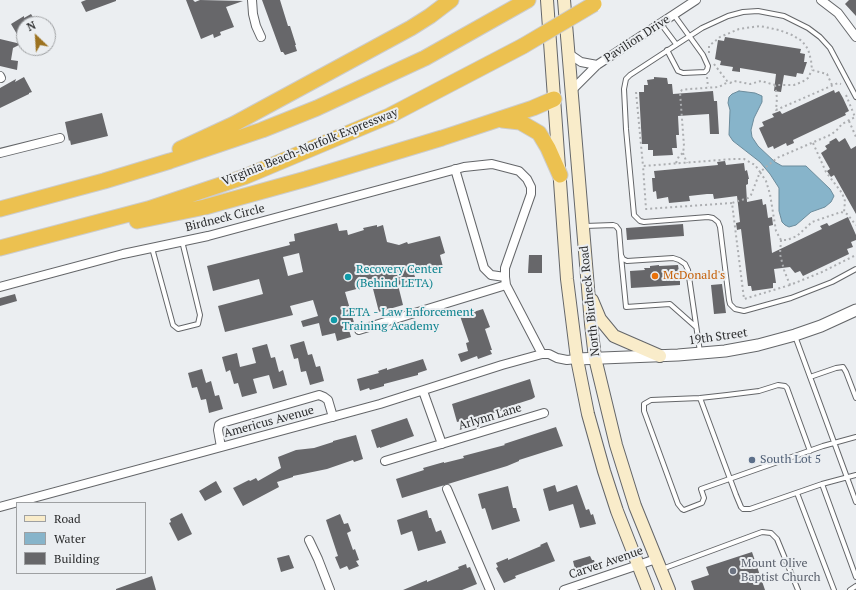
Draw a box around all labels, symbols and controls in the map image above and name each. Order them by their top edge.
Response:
street label: Pavilion Drive [601,12,673,66]
north arrow [16,16,56,56]
text: N [25,18,38,34]
street label: Virginia Beach-Norfolk Expressway [220,105,400,189]
street label: Birdneck Circle [184,201,266,235]
street label: North Birdneck Road [577,245,603,357]
place label: Recovery Center (Behind LETA) [356,263,443,291]
place label: McDonald's [663,269,725,283]
marker: McDonald's [650,271,660,281]
marker: Recovery Center (Behind LETA) [343,272,353,282]
place label: LETA - Law Enforcement Training Academy [342,306,474,334]
marker: LETA - Law Enforcement Training Academy [329,315,339,325]
street label: 19th Street [688,326,748,348]
street label: Arlynn Lane [457,401,523,433]
street label: Americus Avenue [222,403,316,441]
place label: South Lot 5 [760,453,821,467]
marker: South Lot 5 [747,455,757,465]
legend [16,502,146,574]
text: Road [54,511,81,526]
text: Water [54,531,86,546]
street label: Carver Avenue [567,544,645,582]
text: Building [54,551,99,566]
place label: Mount Olive Baptist Church [741,557,821,585]
marker: Mount Olive Baptist Church [728,566,738,576]

